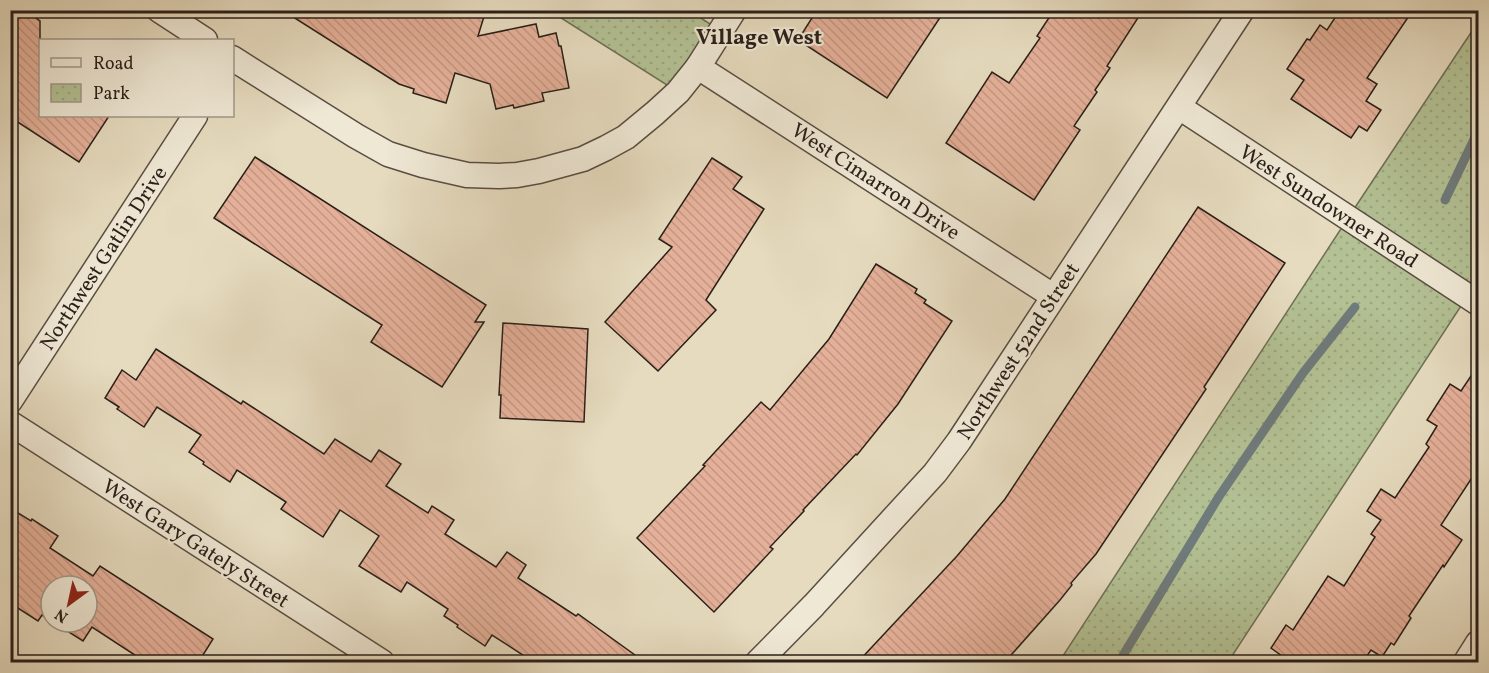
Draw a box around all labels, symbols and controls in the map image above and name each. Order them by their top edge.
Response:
district label: Village West [696,23,822,54]
legend [39,39,234,117]
text: Road [93,52,134,77]
text: Park [93,82,130,107]
street label: West Cimarron Drive [785,117,965,248]
street label: West Sundowner Road [1233,138,1423,276]
street label: Northwest Gatlin Drive [34,161,175,357]
street label: Northwest 52nd Street [951,257,1088,446]
street label: West Gary Gately Street [96,473,295,616]
north arrow [39,574,99,634]
text: N [51,602,73,627]

